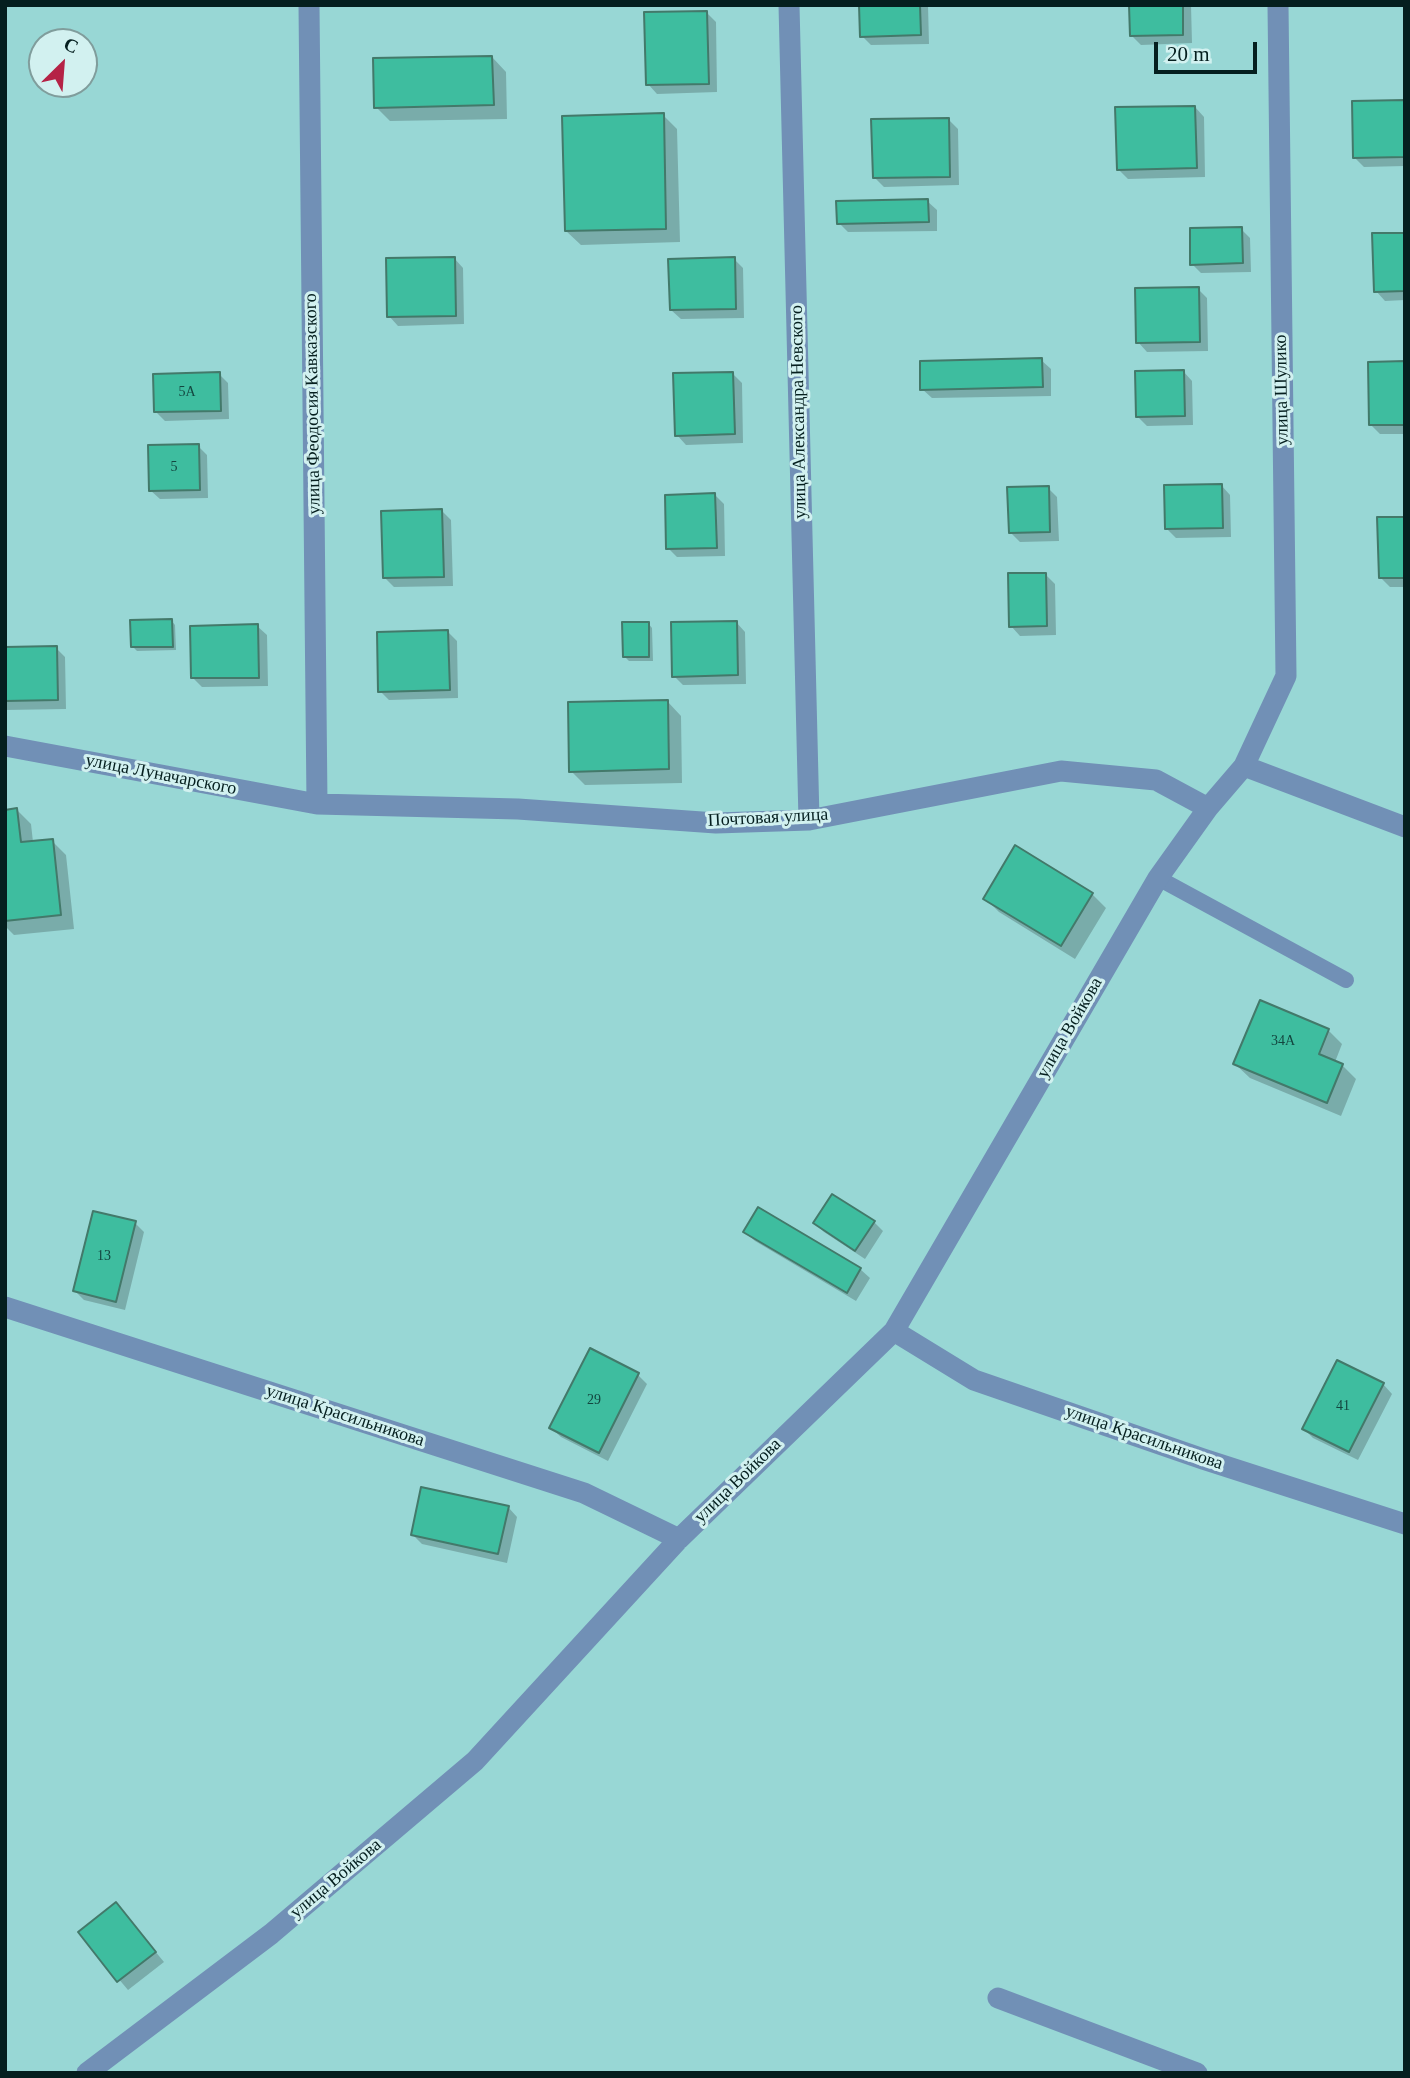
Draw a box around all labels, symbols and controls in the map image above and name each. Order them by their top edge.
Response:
north arrow [28,28,98,98]
scale bar [1158,28,1261,72]
text: С [61,33,82,58]
text: 20 m [1167,42,1210,66]
street label: улица Феодосия Кавказского [300,293,326,515]
street label: улица Александра Невского [786,305,812,519]
street label: улица Шулико [1270,334,1294,446]
house number: 5А [178,384,196,400]
house number: 5 [170,459,178,475]
street label: улица Луначарского [84,750,238,800]
street label: Почтовая улица [707,804,829,832]
street label: улица Войкова [1032,974,1108,1082]
house number: 34А [1271,1033,1295,1049]
house number: 13 [97,1248,111,1264]
street label: улица Красильникова [263,1380,427,1452]
house number: 29 [587,1392,601,1408]
house number: 41 [1336,1398,1350,1414]
street label: улица Красильникова [1062,1401,1226,1475]
street label: улица Войкова [690,1434,786,1528]
street label: улица Войкова [286,1835,386,1923]

